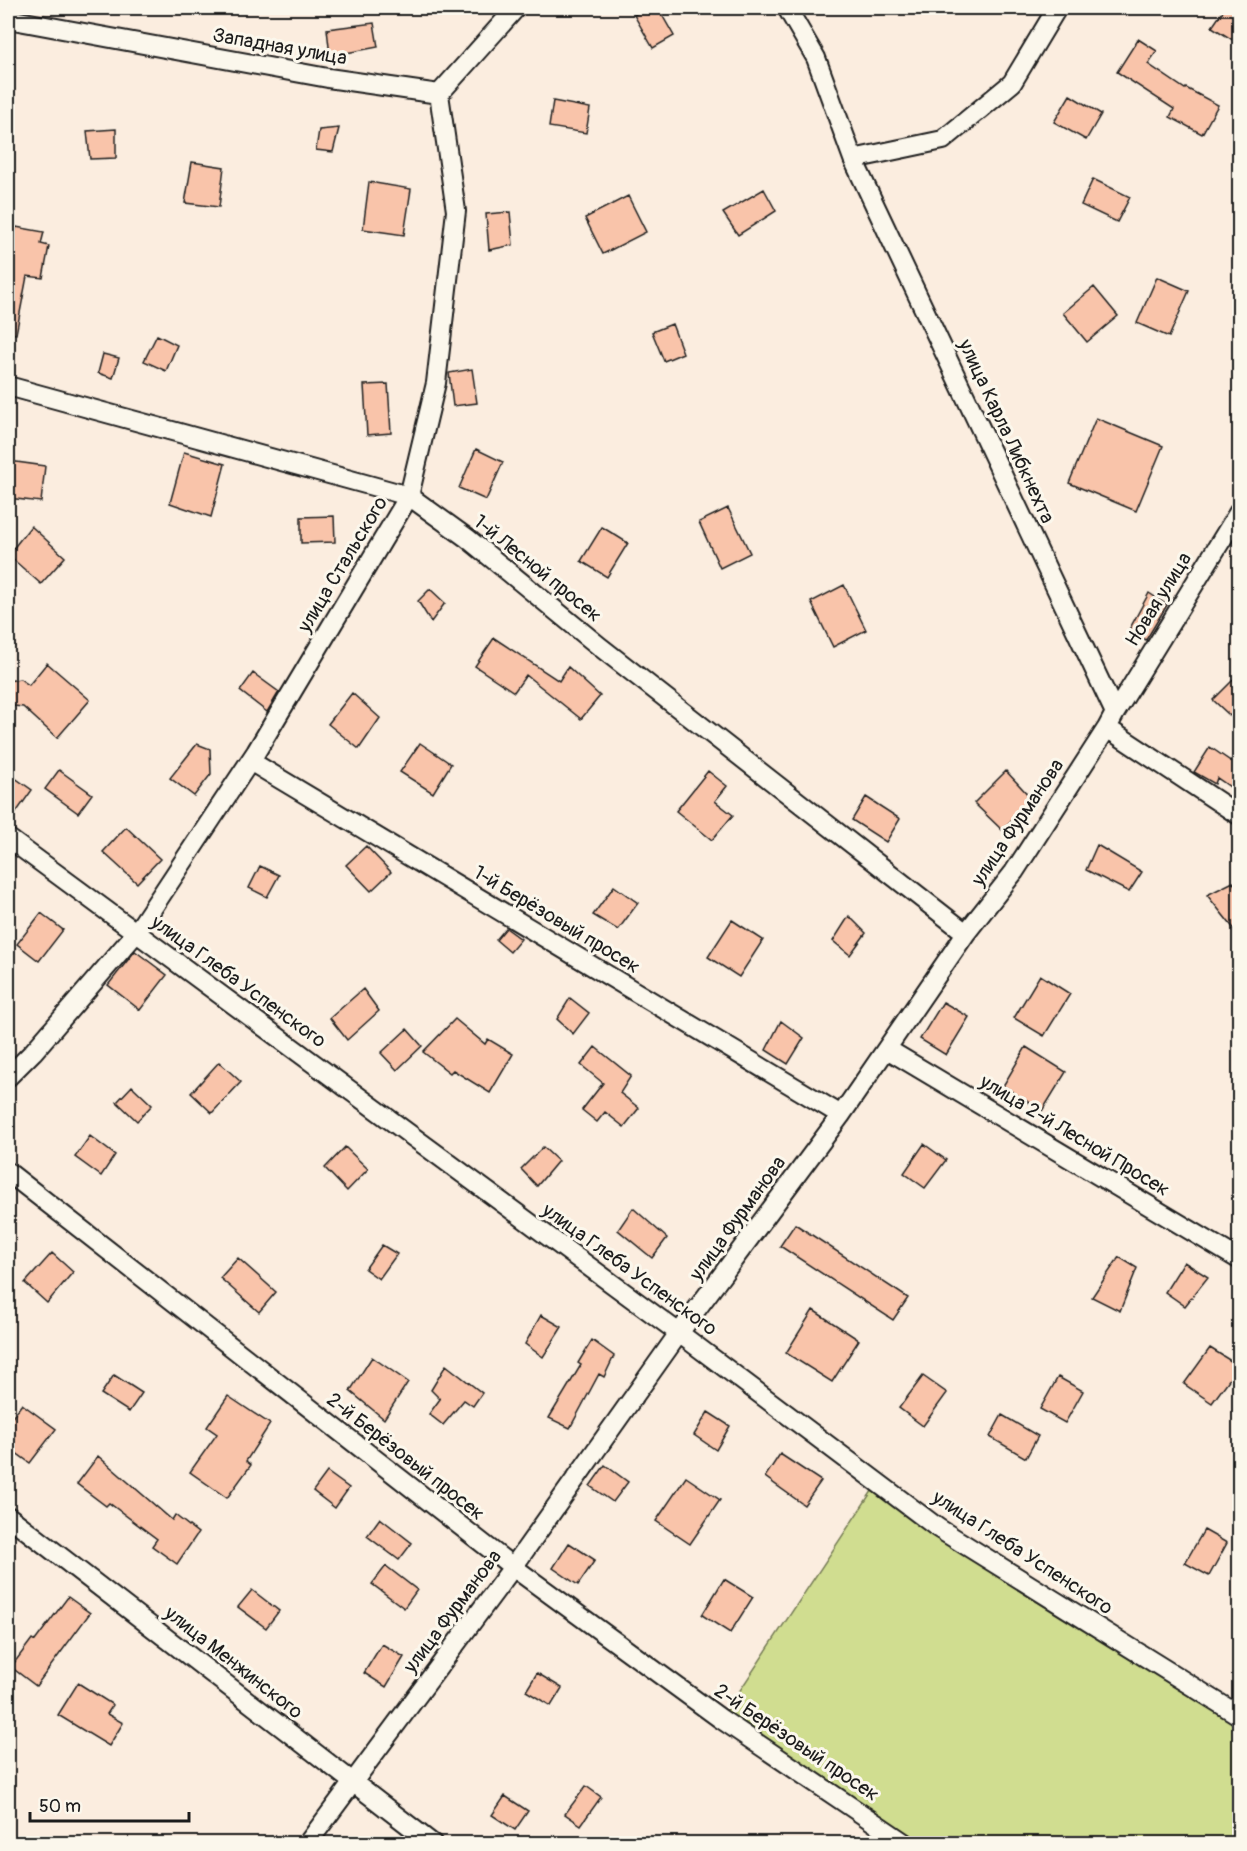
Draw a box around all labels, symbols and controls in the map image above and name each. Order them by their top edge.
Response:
street label: Западная улица [211,22,349,71]
street label: улица Карла Либкнехта [952,334,1060,527]
street label: улица Стальского [291,491,393,638]
street label: 1-й Лесной просек [469,509,607,628]
street label: Новая улица [1120,548,1197,651]
street label: улица Фурманова [965,754,1069,891]
street label: 1-й Берёзовый просек [469,860,645,979]
street label: улица Глеба Успенского [146,909,331,1053]
street label: улица 2-й Лесной Просек [974,1068,1174,1202]
street label: улица Фурманова [683,1151,791,1286]
street label: улица Глеба Успенского [537,1197,722,1341]
street label: 2-й Берёзовый просек [322,1387,490,1526]
street label: улица Глеба Успенского [927,1484,1118,1620]
street label: улица Фурманова [397,1545,507,1679]
street label: улица Менжинского [159,1600,308,1724]
street label: 2-й Берёзовый просек [710,1678,884,1807]
scale bar [30,1785,189,1823]
text: 50 m [39,1795,81,1818]

